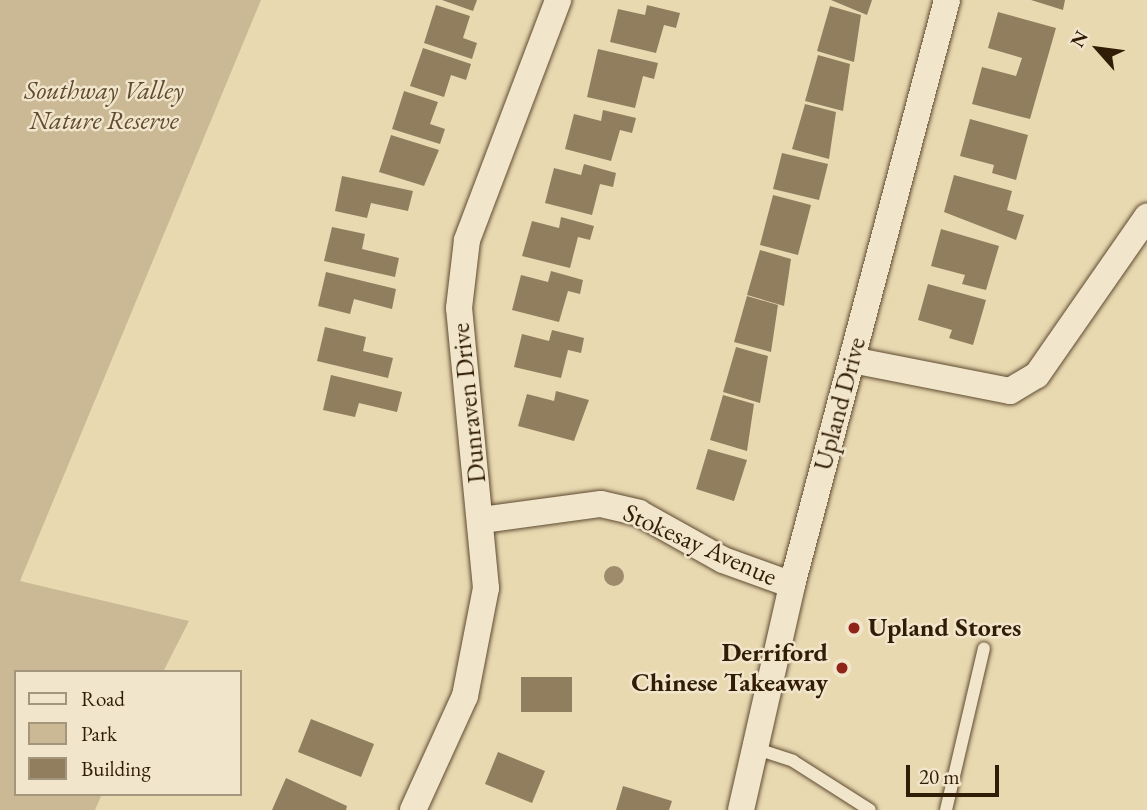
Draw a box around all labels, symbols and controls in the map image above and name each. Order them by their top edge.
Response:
north arrow [1063,14,1133,84]
text: N [1064,26,1094,52]
park label: Southway Valley Nature Reserve [24,75,184,136]
street label: Dunraven Drive [445,321,493,485]
street label: Upland Drive [807,334,873,474]
street label: Stokesay Avenue [618,497,782,593]
place label: Upland Stores [868,612,1021,644]
marker: Upland Stores [846,620,862,636]
place label: Derriford Chinese Takeaway [631,637,828,698]
marker: Derriford Chinese Takeaway [834,660,850,676]
legend [14,670,242,796]
text: Road [81,685,125,712]
text: Park [81,720,117,747]
scale bar [909,750,1002,794]
text: Building [81,755,151,782]
text: 20 m [919,763,960,790]

